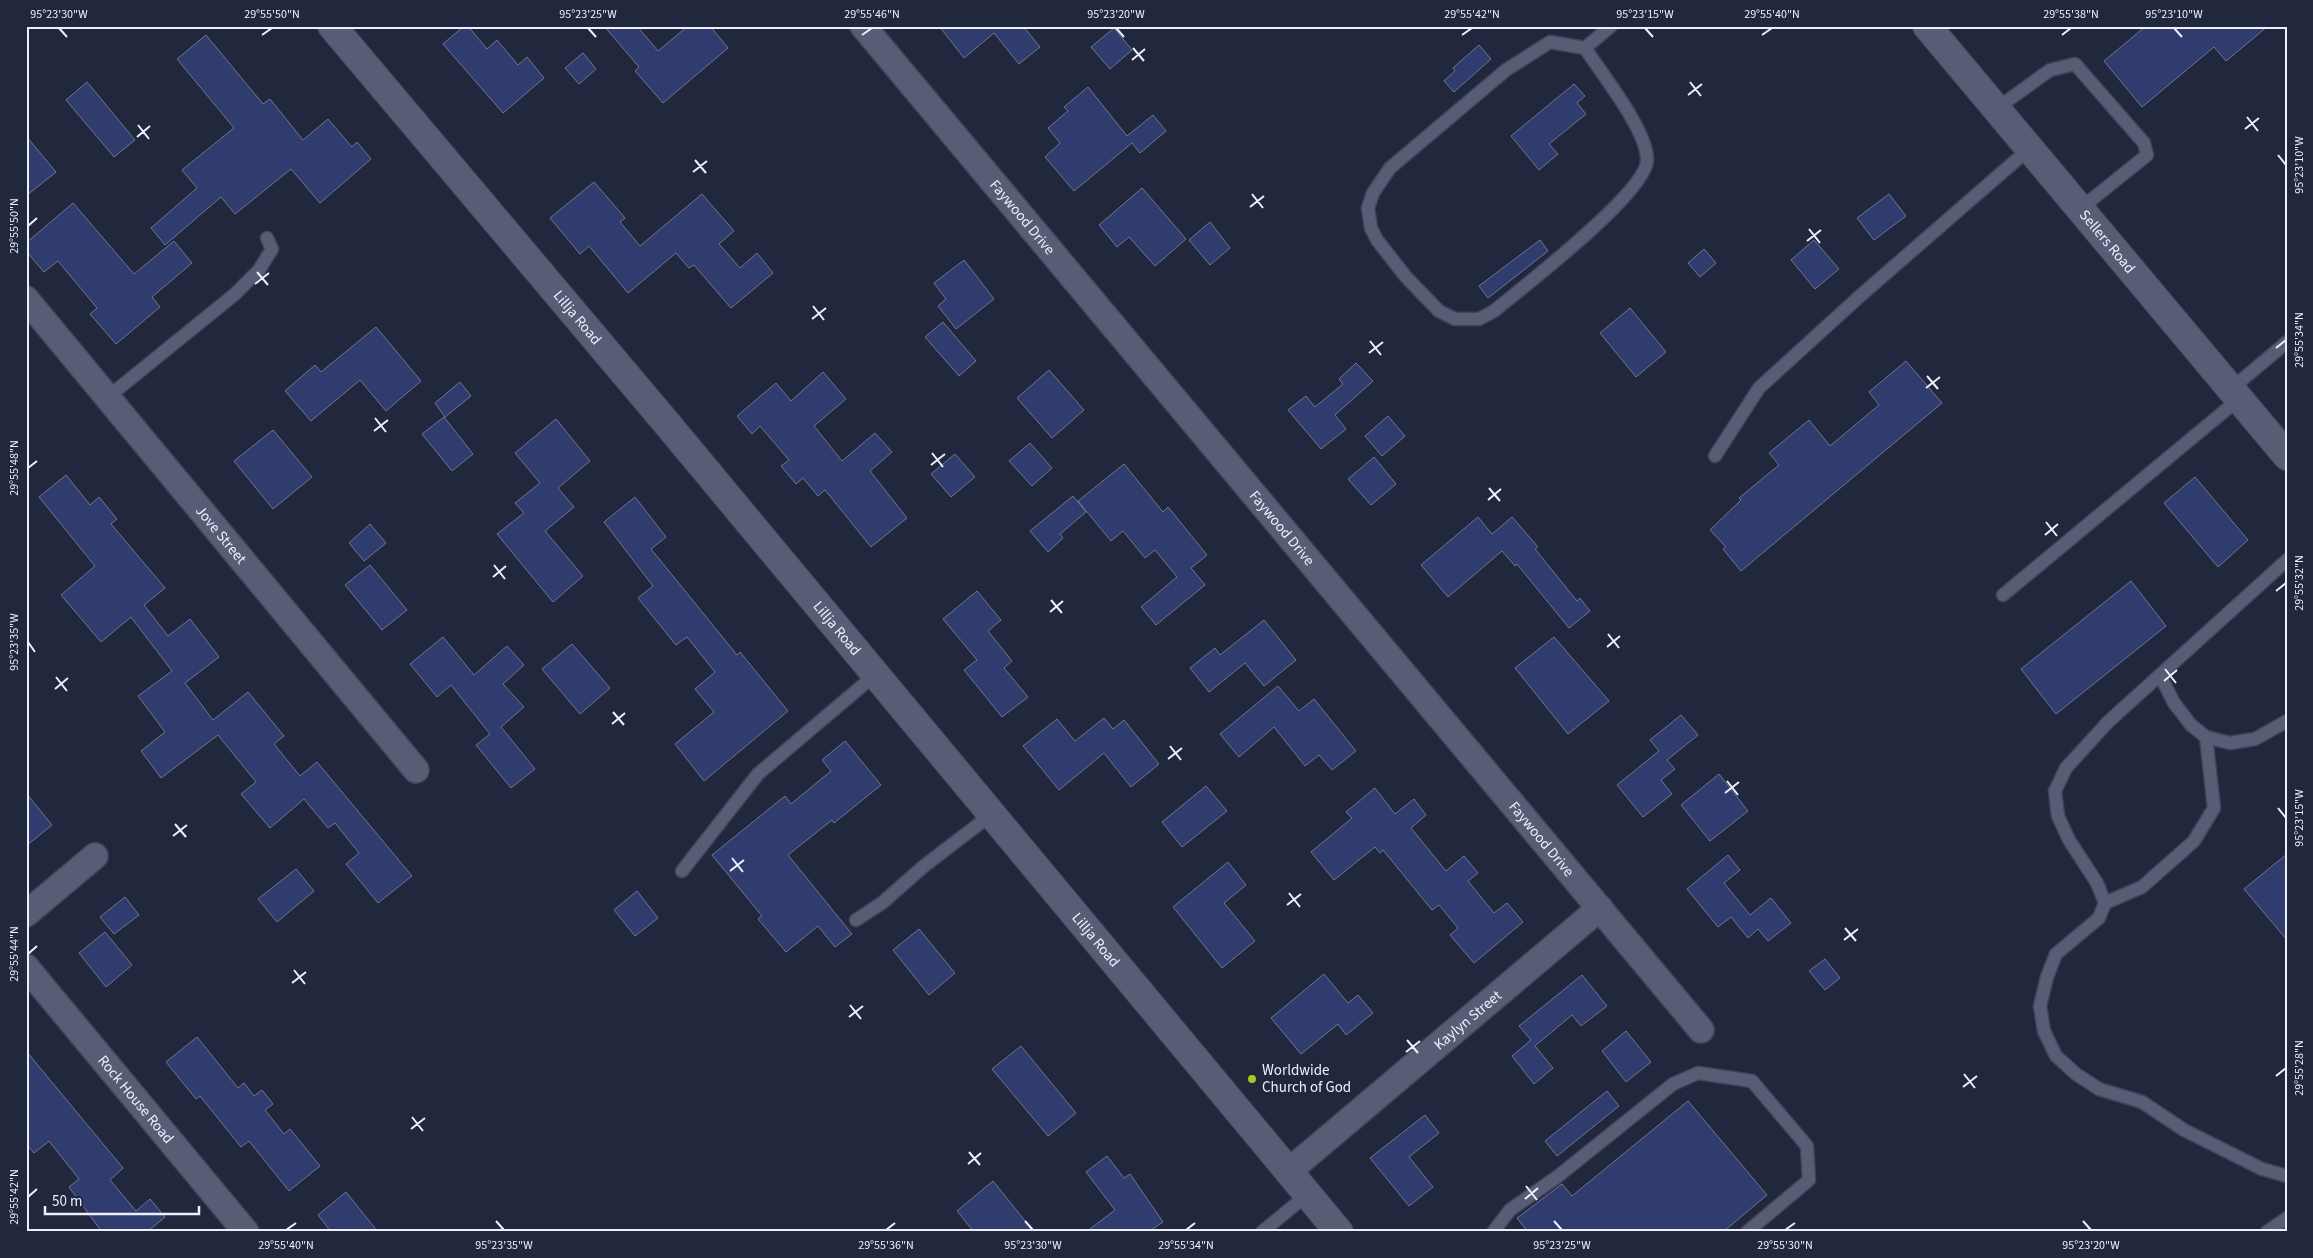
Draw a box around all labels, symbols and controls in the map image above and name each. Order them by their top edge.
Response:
text: 95°23'30"W [30,6,88,23]
text: 29°55'50"N [244,6,300,23]
text: 95°23'25"W [559,6,617,23]
text: 29°55'46"N [844,6,900,23]
text: 95°23'20"W [1087,6,1145,23]
text: 29°55'42"N [1444,6,1500,23]
text: 95°23'15"W [1616,6,1674,23]
text: 29°55'40"N [1744,6,1800,23]
text: 29°55'38"N [2043,6,2099,23]
text: 95°23'10"W [2145,6,2203,23]
text: 95°23'10"W [2291,136,2308,194]
street label: Faywood Drive [985,175,1060,260]
text: 29°55'50"N [6,198,23,254]
street label: Sellers Road [2074,205,2140,278]
street label: Lillja Road [548,286,606,349]
text: 29°55'34"N [2291,312,2308,368]
text: 29°55'48"N [6,440,23,496]
street label: Faywood Drive [1244,486,1319,571]
street label: Jove Street [190,501,251,569]
text: 29°55'32"N [2291,555,2308,611]
street label: Lillja Road [808,597,866,660]
text: 95°23'35"W [6,613,23,671]
text: 95°23'15"W [2291,789,2308,847]
street label: Faywood Drive [1504,797,1579,882]
street label: Lillja Road [1067,908,1125,972]
text: 29°55'44"N [6,926,23,982]
street label: Kaylyn Street [1430,985,1506,1055]
text: 29°55'28"N [2291,1040,2308,1096]
street label: Rock House Road [93,1051,178,1148]
place label: Worldwide Church of God [1262,1060,1351,1098]
marker: Worldwide Church of God [1246,1073,1258,1085]
text: 29°55'42"N [6,1169,23,1225]
scale bar [45,1183,199,1215]
text: 50 m [52,1191,82,1212]
text: 29°55'40"N [258,1237,314,1254]
text: 95°23'35"W [475,1237,533,1254]
text: 29°55'36"N [858,1237,914,1254]
text: 95°23'30"W [1004,1237,1062,1254]
text: 29°55'34"N [1158,1237,1214,1254]
text: 95°23'25"W [1533,1237,1591,1254]
text: 29°55'30"N [1757,1237,1813,1254]
text: 95°23'20"W [2062,1237,2120,1254]

